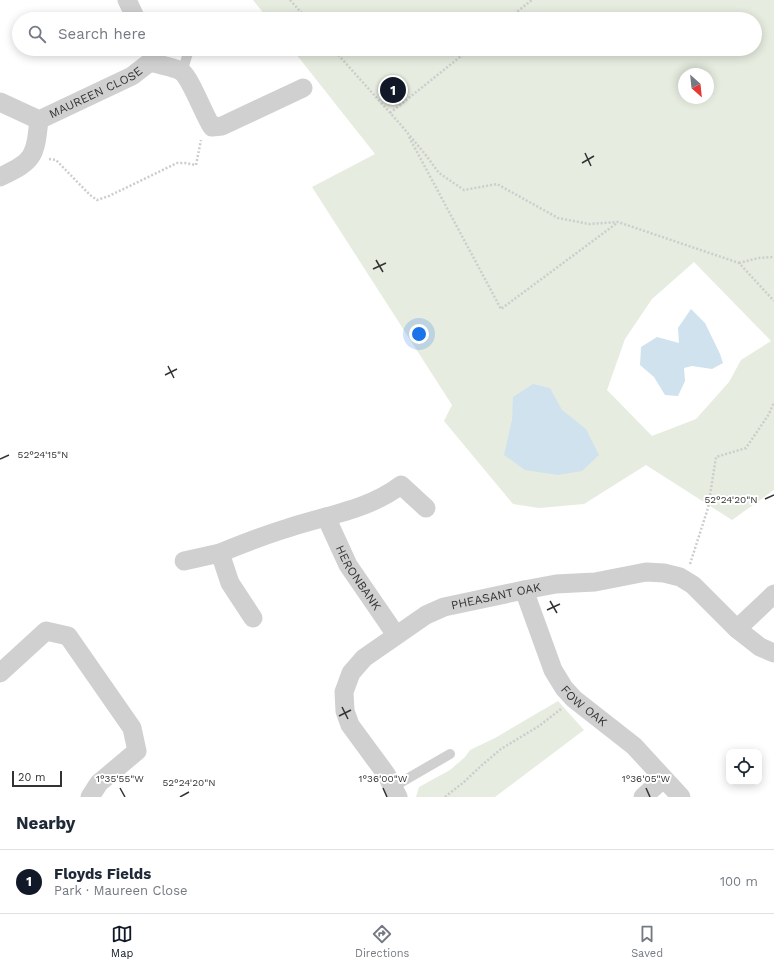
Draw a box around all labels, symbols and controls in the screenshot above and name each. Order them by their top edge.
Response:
search box [12,12,762,56]
icon: search [26,23,48,45]
text: Search here [58,25,146,43]
street label: MAUREEN CLOSE [47,63,145,121]
north arrow [678,68,714,104]
pin: 1 [380,75,406,105]
your location [409,324,429,344]
text: 52°24'15"N [18,449,68,460]
text: 52°24'20"N [704,494,758,505]
street label: HERONBANK [333,543,384,613]
street label: PHEASANT OAK [450,580,542,612]
street label: FOW OAK [558,682,610,729]
map controls [726,749,762,785]
button: locate [726,749,762,785]
scale bar [12,769,62,788]
text: 20 m [18,771,46,784]
text: 1°35'55"W [96,773,144,784]
text: 1°36'00"W [359,773,408,784]
text: 1°36'05"W [622,773,671,784]
text: 52°24'20"N [162,777,216,788]
text: Nearby [16,813,75,833]
text: Floyds Fields [54,865,151,883]
text: 1 [26,874,32,889]
text: 100 m [720,874,758,889]
text: Park · Maureen Close [54,883,188,898]
tab: Map [111,923,133,960]
tab: Directions [355,923,409,960]
tab: Saved [631,923,663,960]

